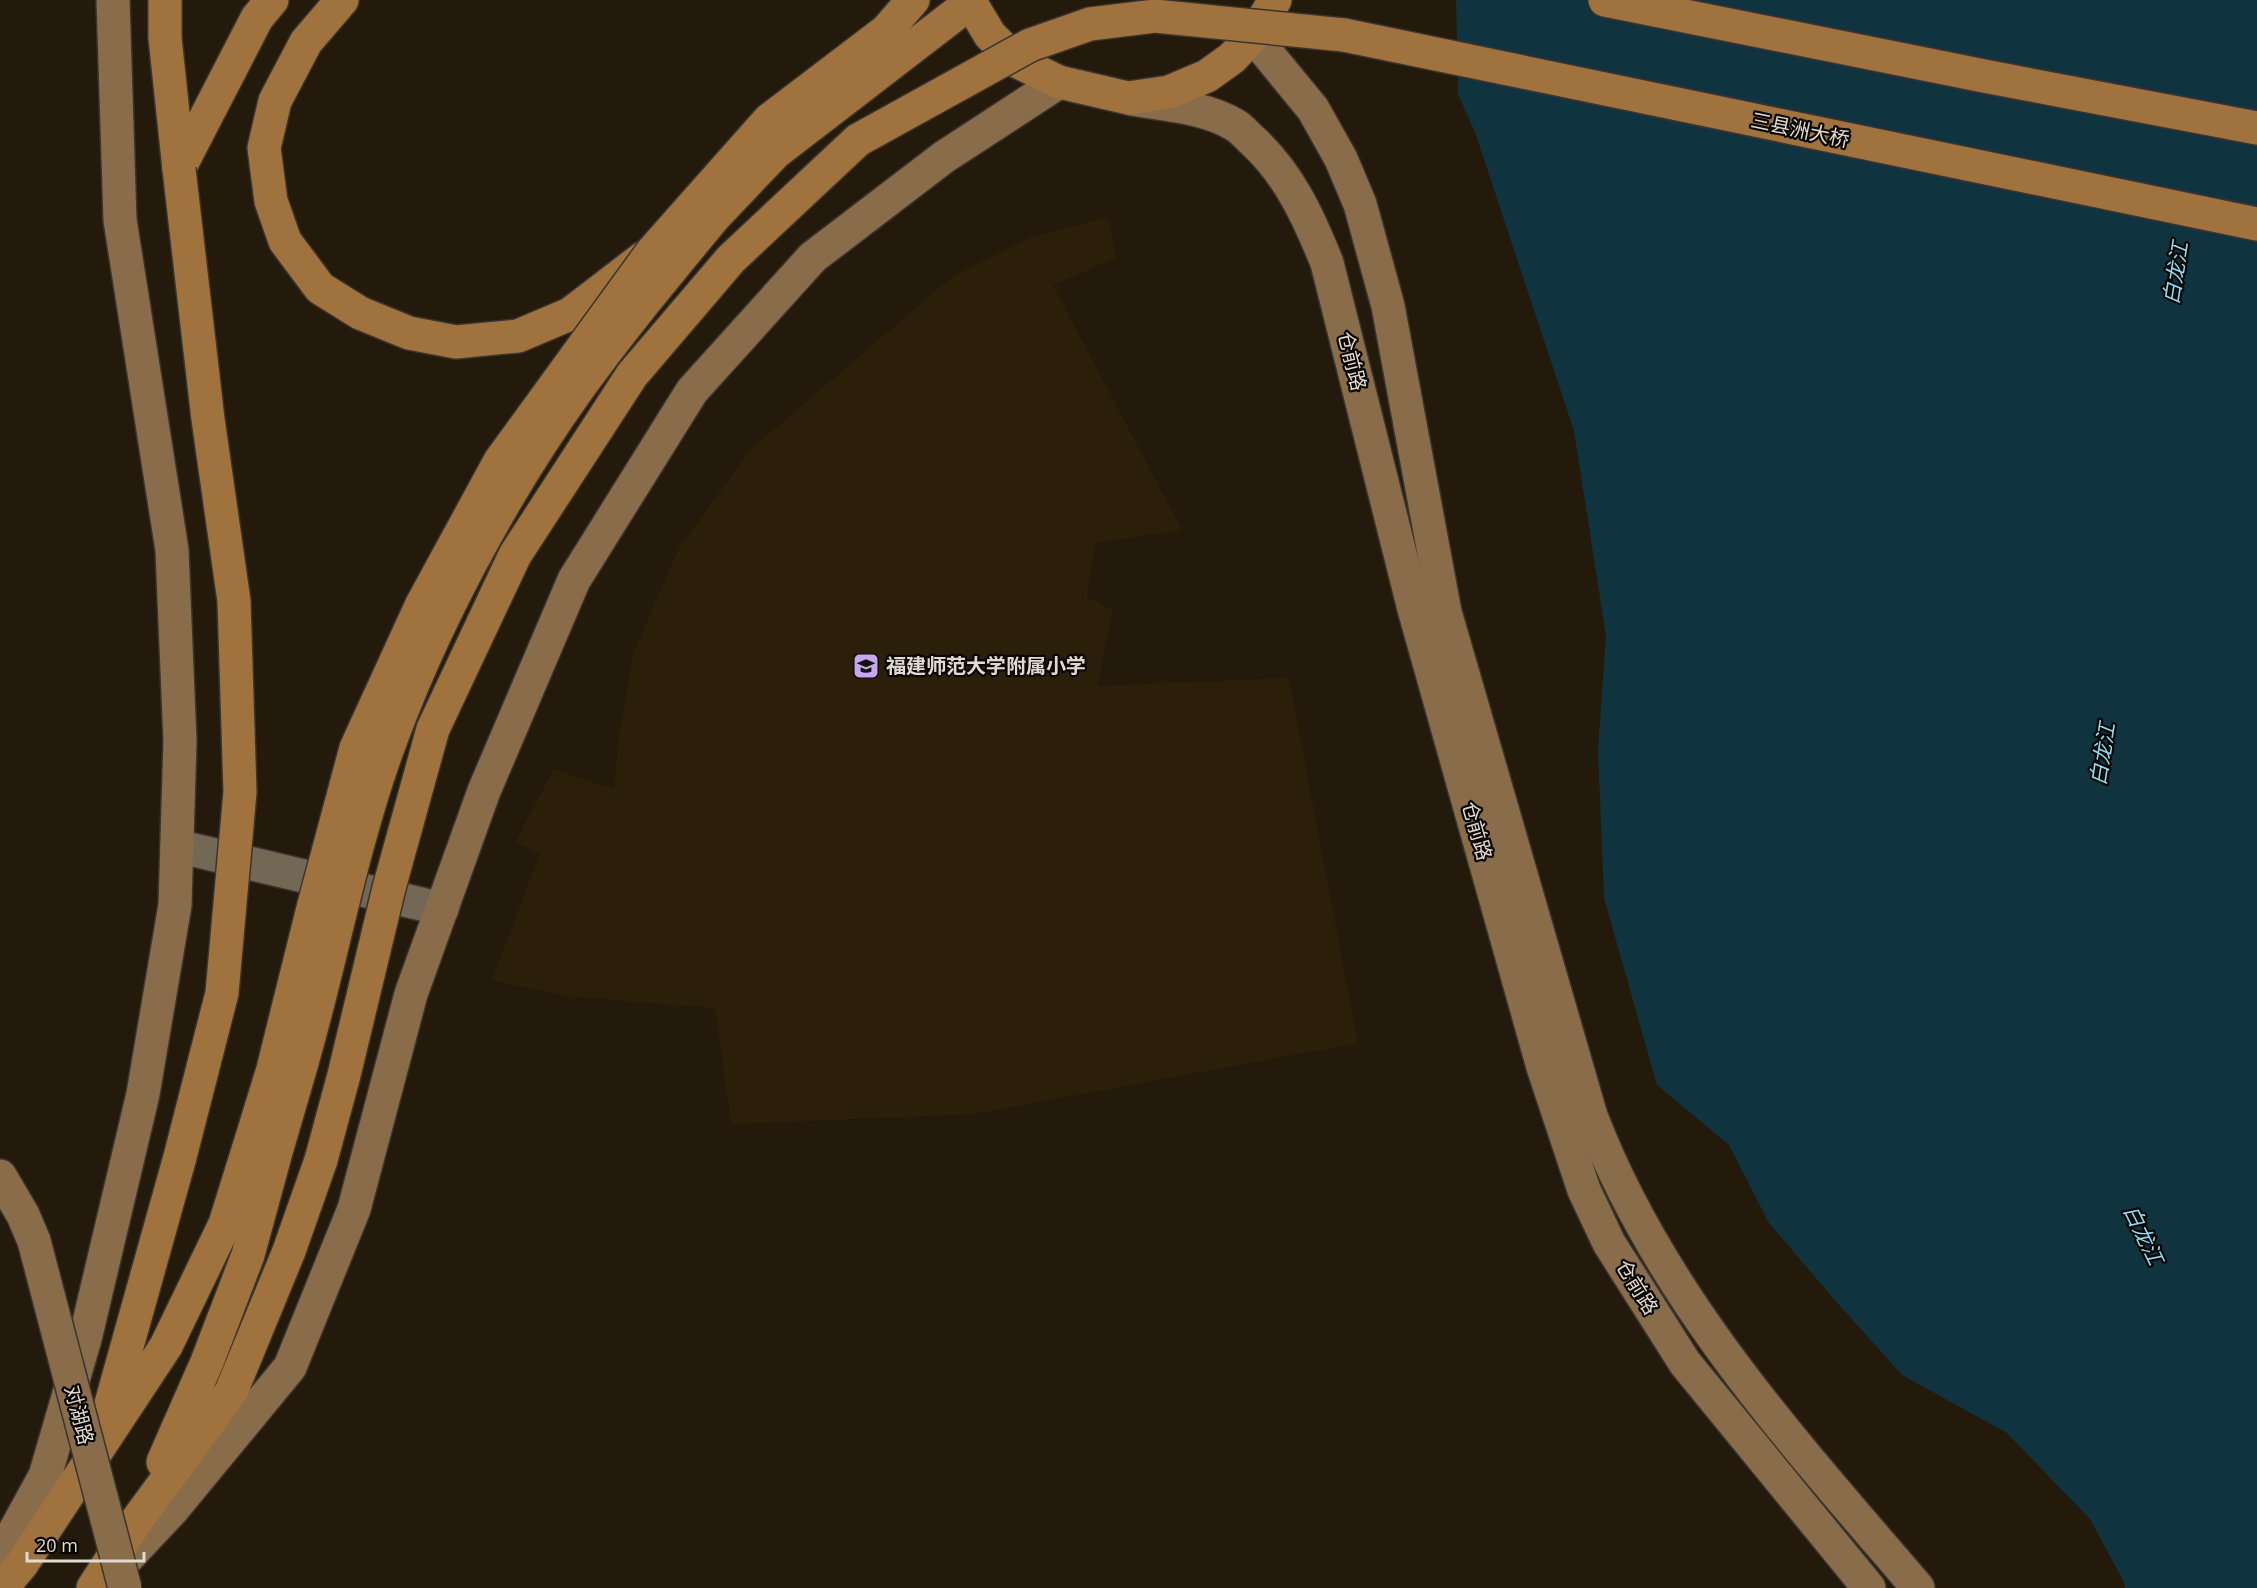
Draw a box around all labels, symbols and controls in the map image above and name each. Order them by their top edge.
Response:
street label: 三县洲大桥 [1748,106,1852,153]
water label: 白龙江 [2156,238,2194,306]
street label: 仓前路 [1332,329,1373,393]
school or university icon: 福建师范大学附属小学 [851,651,881,681]
place label: 福建师范大学附属小学 [886,652,1086,679]
water label: 白龙江 [2083,719,2121,787]
street label: 仓前路 [1456,798,1499,863]
water label: 白龙江 [2118,1200,2171,1271]
street label: 仓前路 [1610,1254,1665,1319]
street label: 对湖路 [59,1382,100,1447]
scale bar [27,1525,144,1563]
text: 20 m [36,1533,78,1557]

